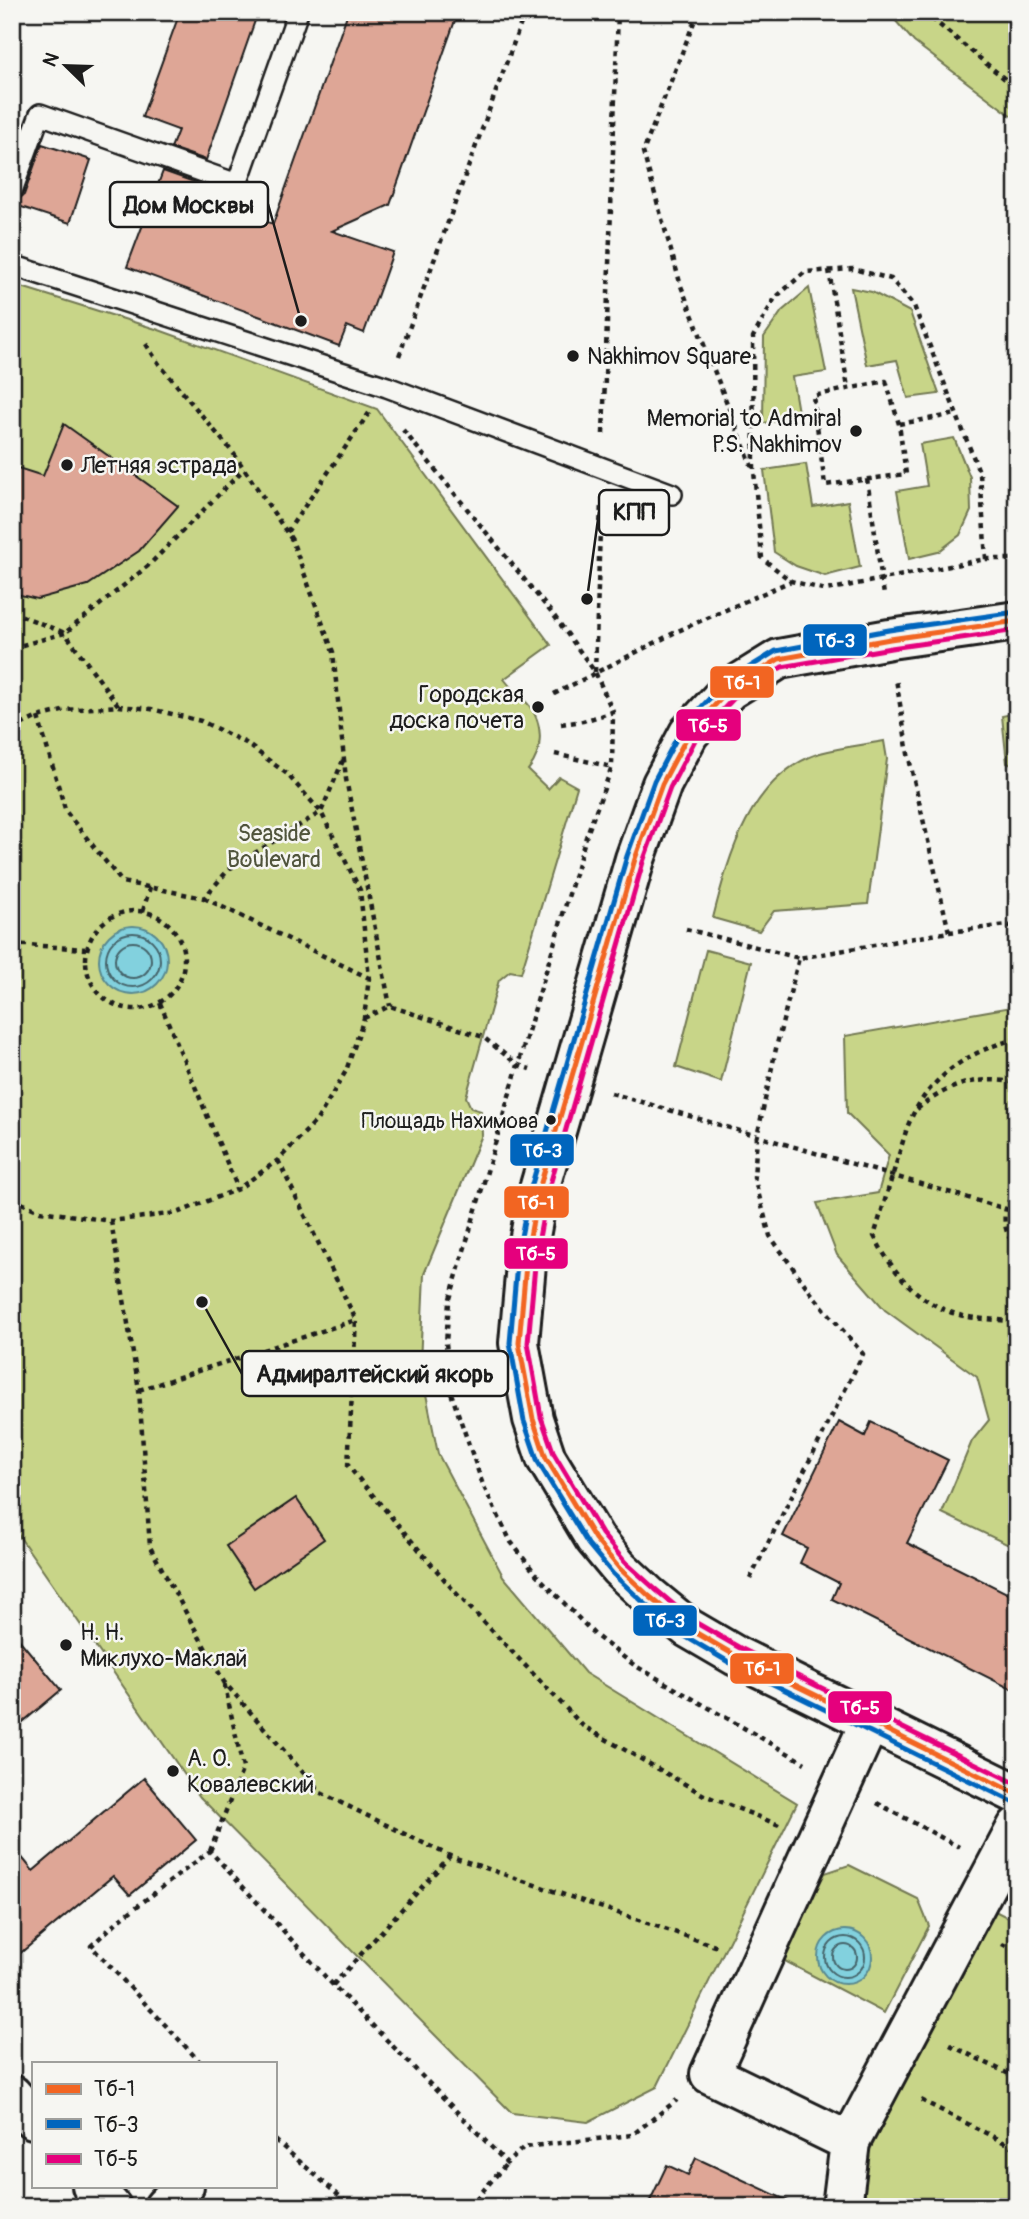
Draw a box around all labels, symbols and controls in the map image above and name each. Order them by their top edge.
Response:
north arrow [32,32,102,102]
text: N [38,49,65,70]
callout: Дом Москвы [110,182,268,227]
text: Дом Москвы [122,191,254,220]
place label: Nakhimov Square [587,342,752,371]
marker: Nakhimov Square [565,348,581,364]
place label: Memorial to Admiral P.S. Nakhimov [646,404,842,459]
marker: Memorial to Admiral P.S. Nakhimov [848,423,864,439]
place label: Летняя эстрада [80,451,237,480]
marker: Летняя эстрада [59,457,75,473]
callout: КПП [599,490,669,535]
text: КПП [613,498,656,527]
line badge: Тб-3 [802,623,868,657]
text: Тб-3 [814,629,855,653]
line badge: Тб-1 [709,665,775,699]
text: Тб-1 [723,671,760,695]
place label: Городская доска почета [389,680,524,735]
marker: Городская доска почета [530,699,546,715]
line badge: Тб-5 [675,708,742,742]
text: Тб-5 [687,714,728,738]
park label: Seaside Boulevard [227,819,321,874]
place label: Площадь Нахимова [361,1108,538,1135]
marker: Площадь Нахимова [544,1113,558,1127]
line badge: Тб-3 [509,1133,575,1167]
text: Тб-3 [521,1139,562,1163]
line badge: Тб-1 [503,1185,570,1219]
text: Тб-1 [517,1191,554,1215]
line badge: Тб-5 [503,1237,569,1270]
text: Тб-5 [515,1242,556,1266]
callout: Адмиралтейский якорь [242,1351,508,1396]
text: Адмиралтейский якорь [256,1360,494,1389]
line badge: Тб-3 [632,1604,698,1637]
text: Тб-3 [644,1609,685,1633]
place label: Н. Н. Миклухо-Маклай [80,1618,247,1673]
marker: Н. Н. Миклухо-Маклай [58,1637,74,1653]
line badge: Тб-1 [729,1652,795,1685]
text: Тб-1 [743,1657,780,1681]
line badge: Тб-5 [827,1690,893,1724]
text: Тб-5 [839,1696,880,1720]
place label: А. О. Ковалевский [187,1744,314,1799]
marker: А. О. Ковалевский [165,1763,181,1779]
legend [32,2062,276,2188]
text: Тб-1 [94,2076,135,2103]
text: Тб-3 [94,2112,138,2139]
text: Тб-5 [94,2146,138,2173]

